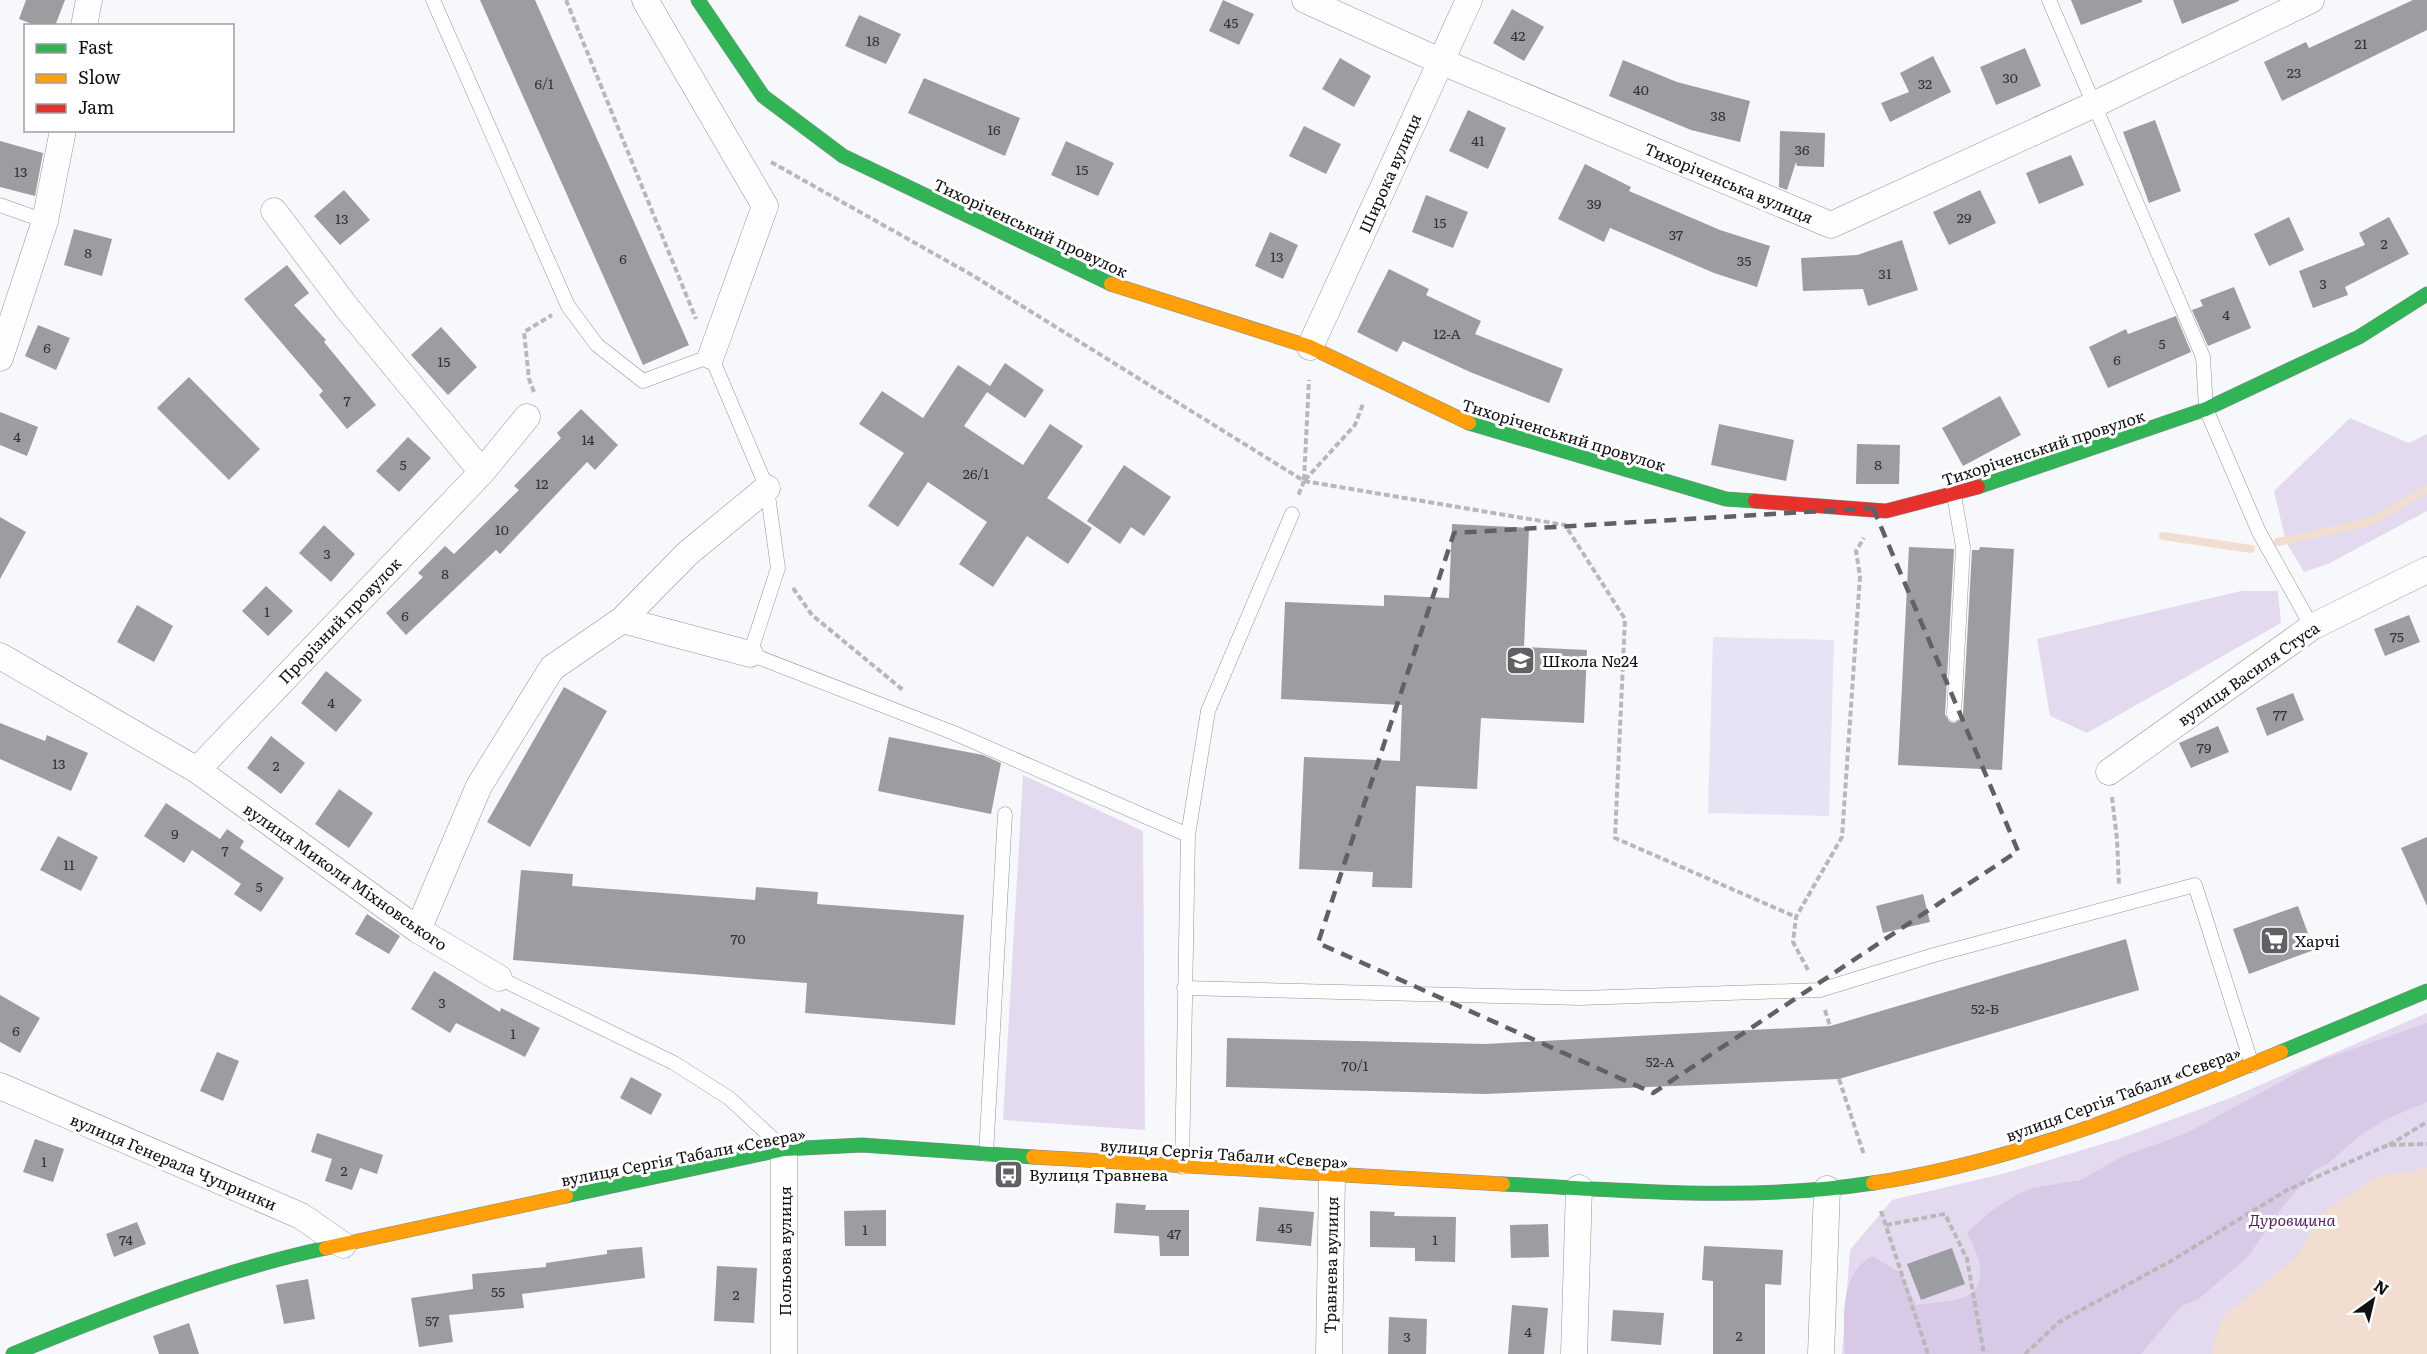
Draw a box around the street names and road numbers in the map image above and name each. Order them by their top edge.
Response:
street label: Широка вулиця [1352,109,1426,237]
street label: Тихоріченська вулиця [1641,135,1817,229]
street label: Тихоріченський провулок [930,171,1133,283]
street label: Тихоріченський провулок [1459,392,1669,477]
street label: Тихоріченський провулок [1938,403,2148,491]
street label: Прорізний провулок [272,551,406,689]
street label: вулиця Василя Стуса [2172,615,2324,731]
street label: вулиця Миколи Міхновського [239,796,453,956]
street label: вулиця Сергія Табали «Сєвєра» [2002,1039,2244,1147]
street label: вулиця Генерала Чупринки [67,1106,281,1216]
street label: вулиця Сергія Табали «Сєвєра» [559,1120,807,1192]
street label: вулиця Сергія Табали «Сєвєра» [1099,1132,1349,1174]
street label: Польова вулиця [772,1186,796,1316]
street label: Травнева вулиця [1317,1196,1343,1334]

